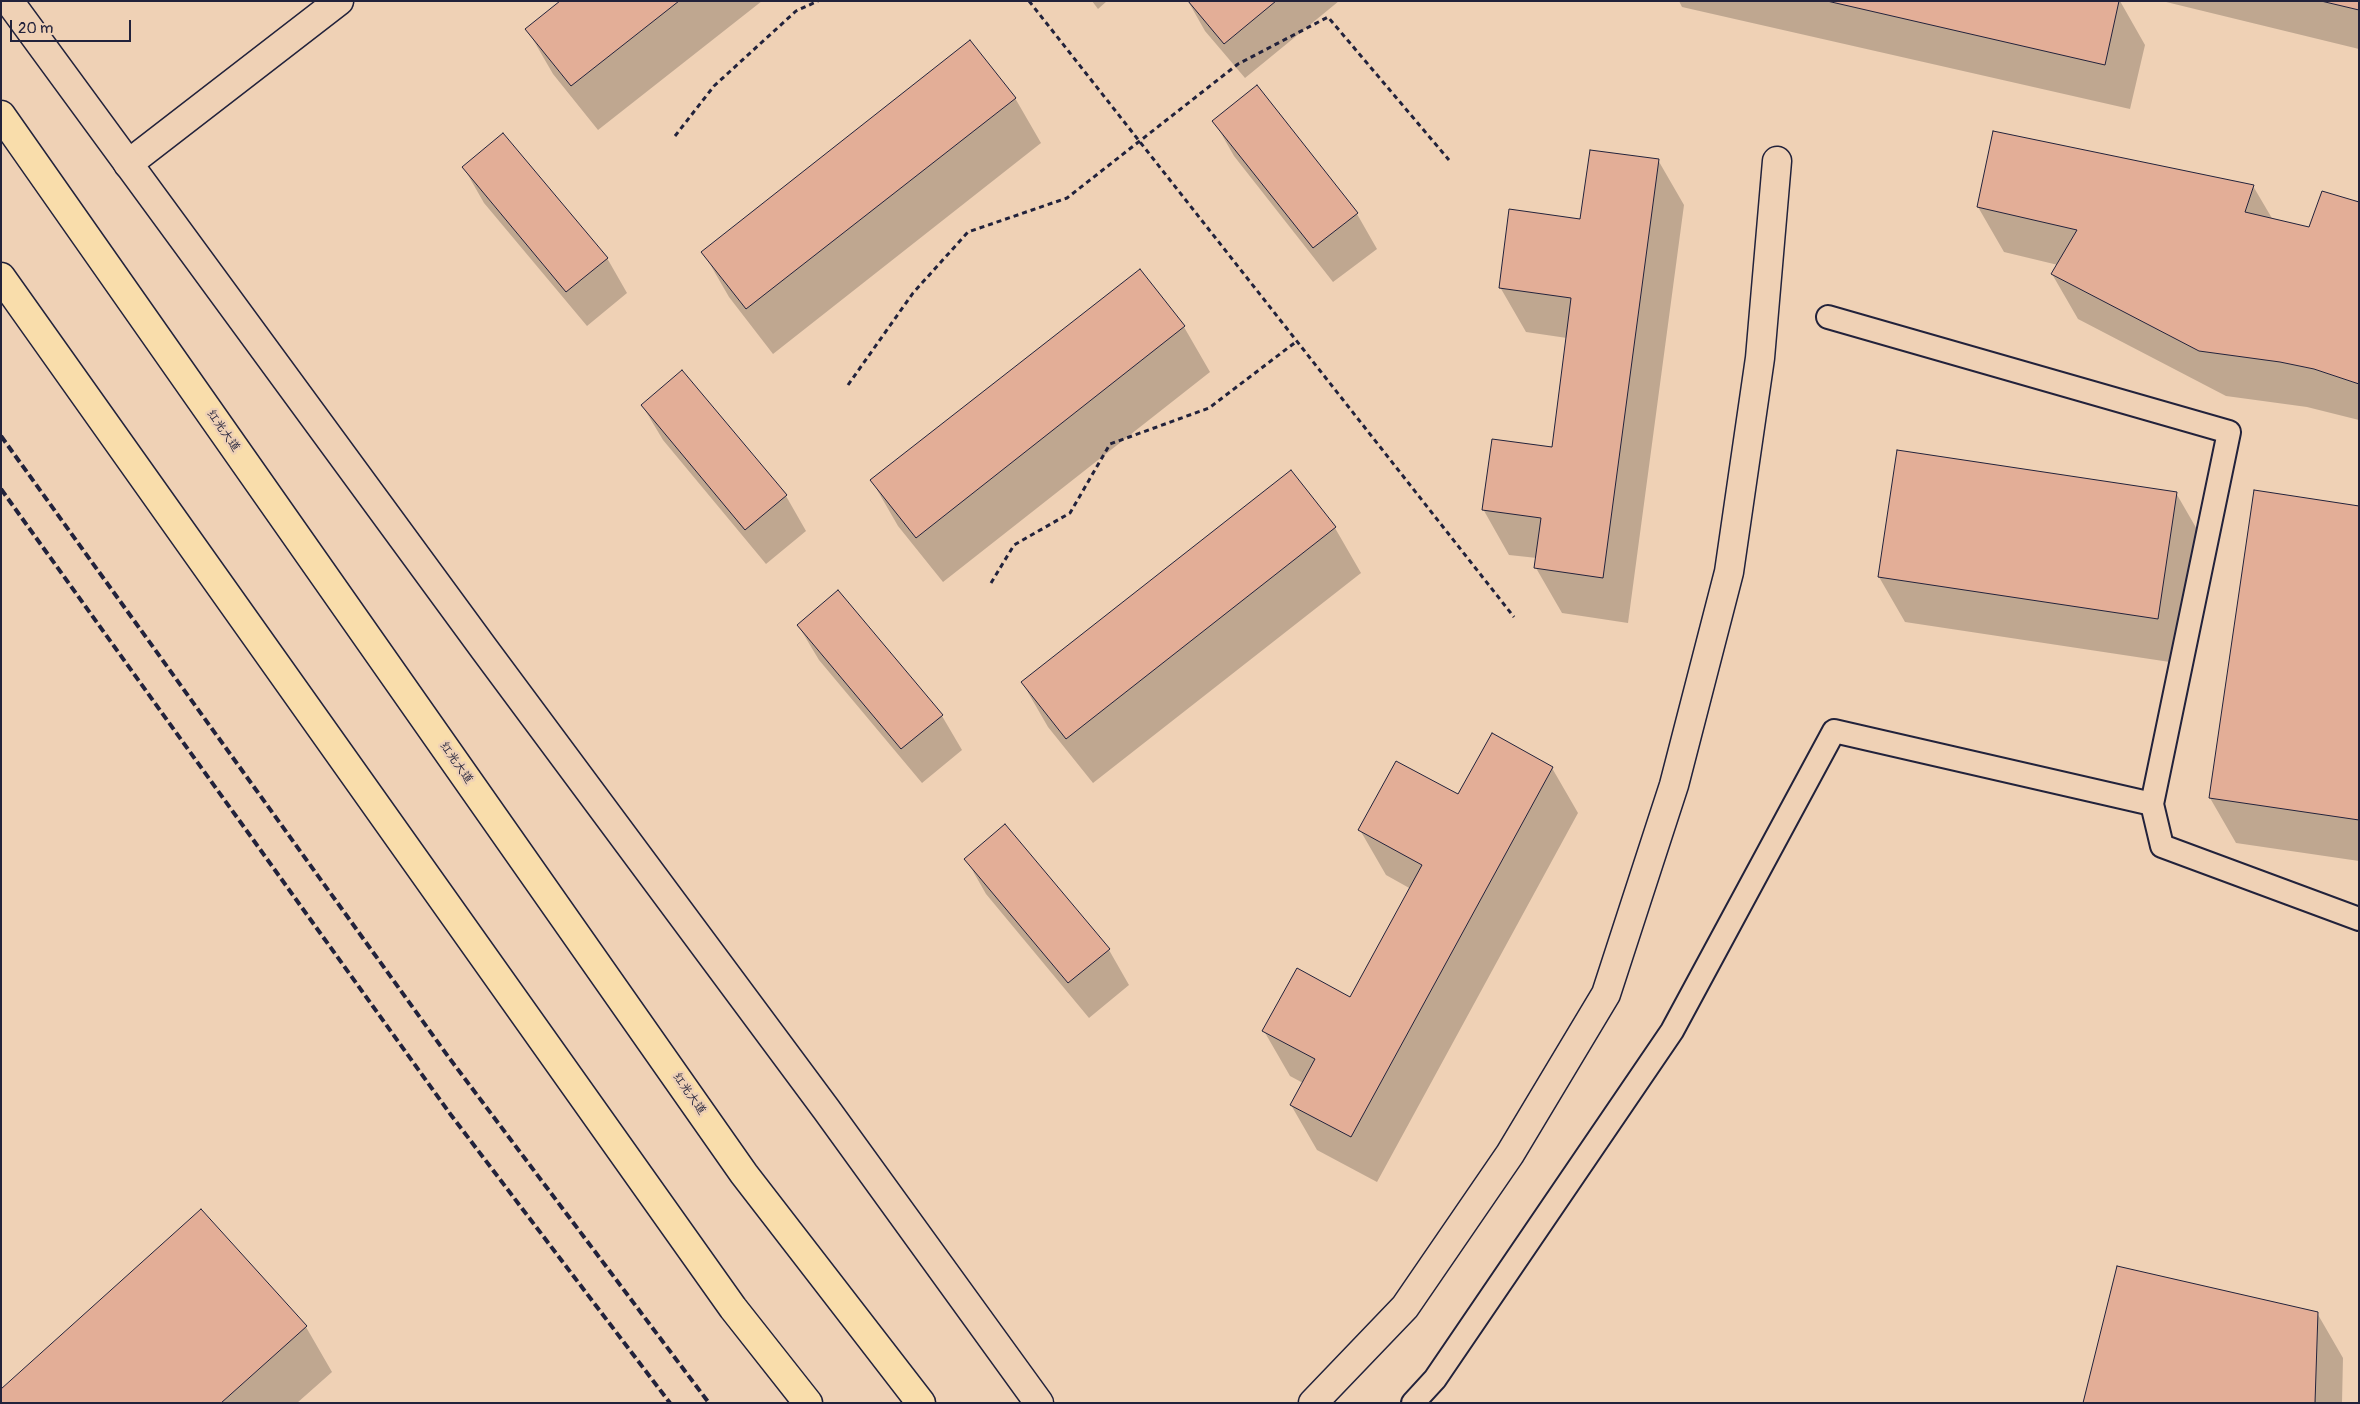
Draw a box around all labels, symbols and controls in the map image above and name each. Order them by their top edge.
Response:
scale bar [12,10,134,42]
text: 20 m [18,19,53,38]
street label: 红光大道 [203,407,243,455]
street label: 红光大道 [436,739,476,787]
street label: 红光大道 [669,1070,709,1118]

